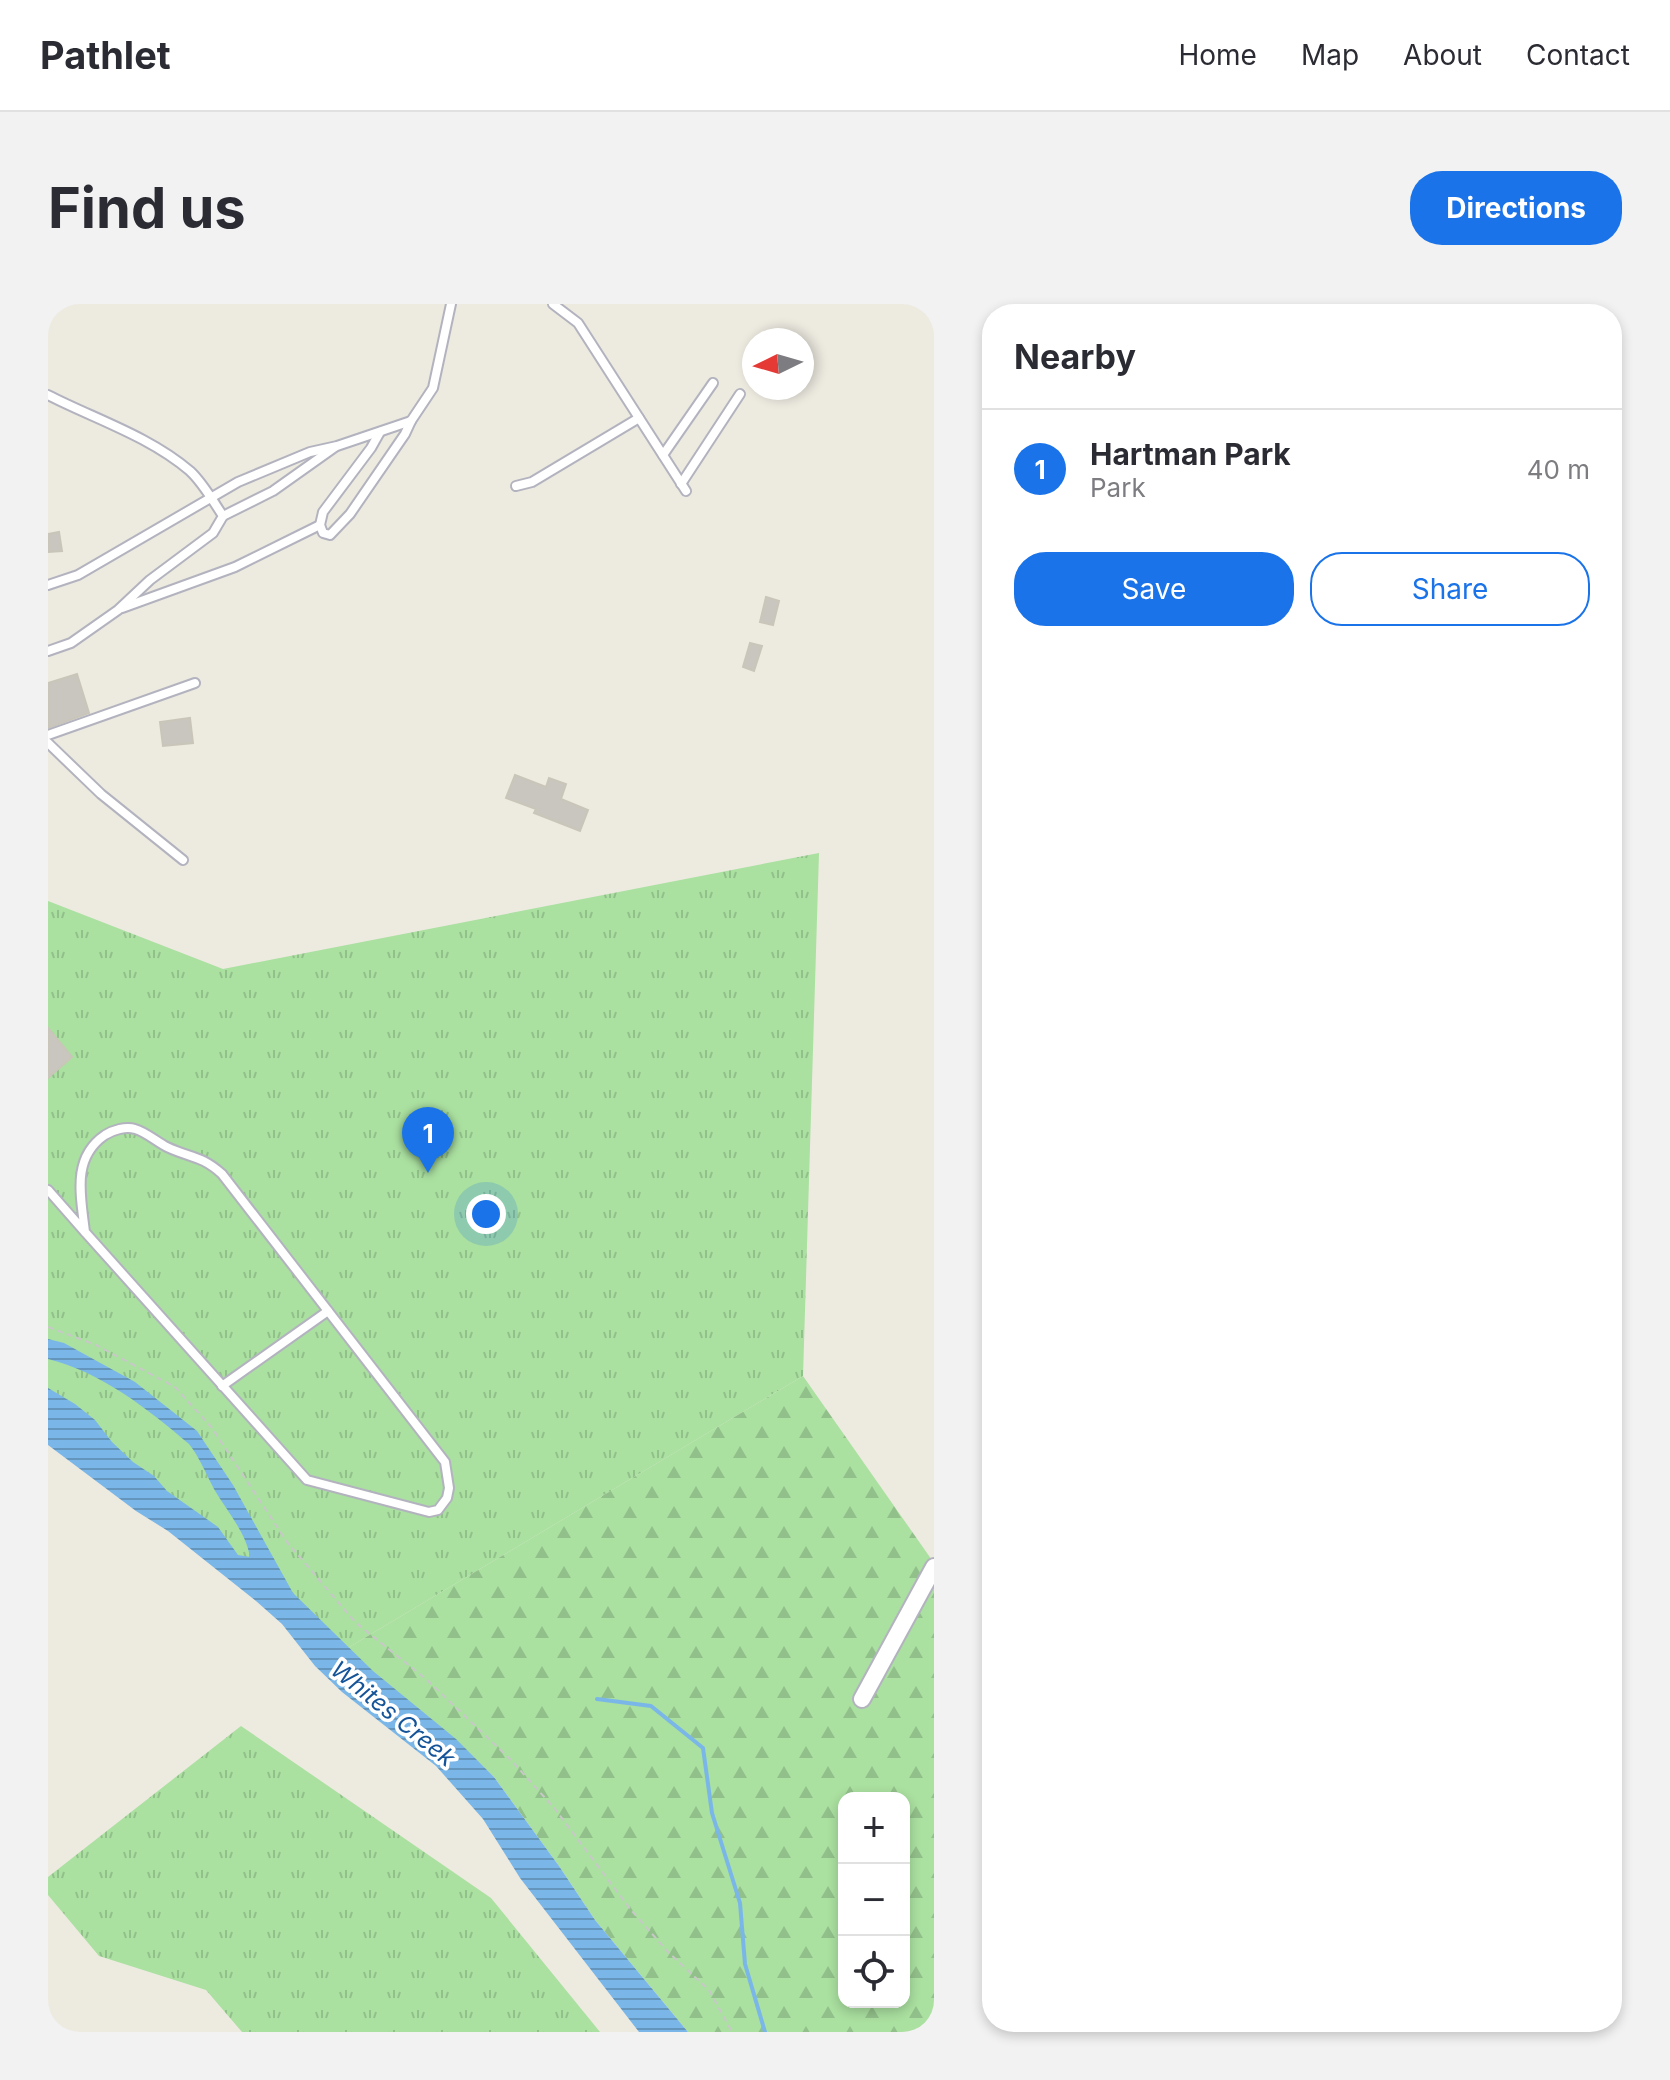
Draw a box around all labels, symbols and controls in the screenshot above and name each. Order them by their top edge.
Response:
text: Pathlet [40,32,171,78]
text: Home [1178,38,1257,72]
text: Map [1301,38,1359,72]
text: About [1403,38,1482,72]
text: Contact [1526,38,1630,72]
button: Directions [1410,171,1622,245]
text: Find us [48,174,246,242]
north arrow [742,328,814,400]
text: Nearby [1014,336,1136,377]
text: Hartman Park [1090,436,1291,472]
text: 1 [1034,454,1046,485]
text: 40 m [1527,454,1590,485]
text: Park [1090,472,1146,503]
button: Save [1014,552,1294,626]
button: Share [1310,552,1590,626]
pin: 1 [402,1107,454,1173]
your location [466,1194,506,1234]
water label: Whites Creek [325,1655,462,1773]
map controls [838,1792,910,2008]
button: + [838,1792,910,1864]
button: − [838,1864,910,1936]
button: locate [838,1936,910,2008]

